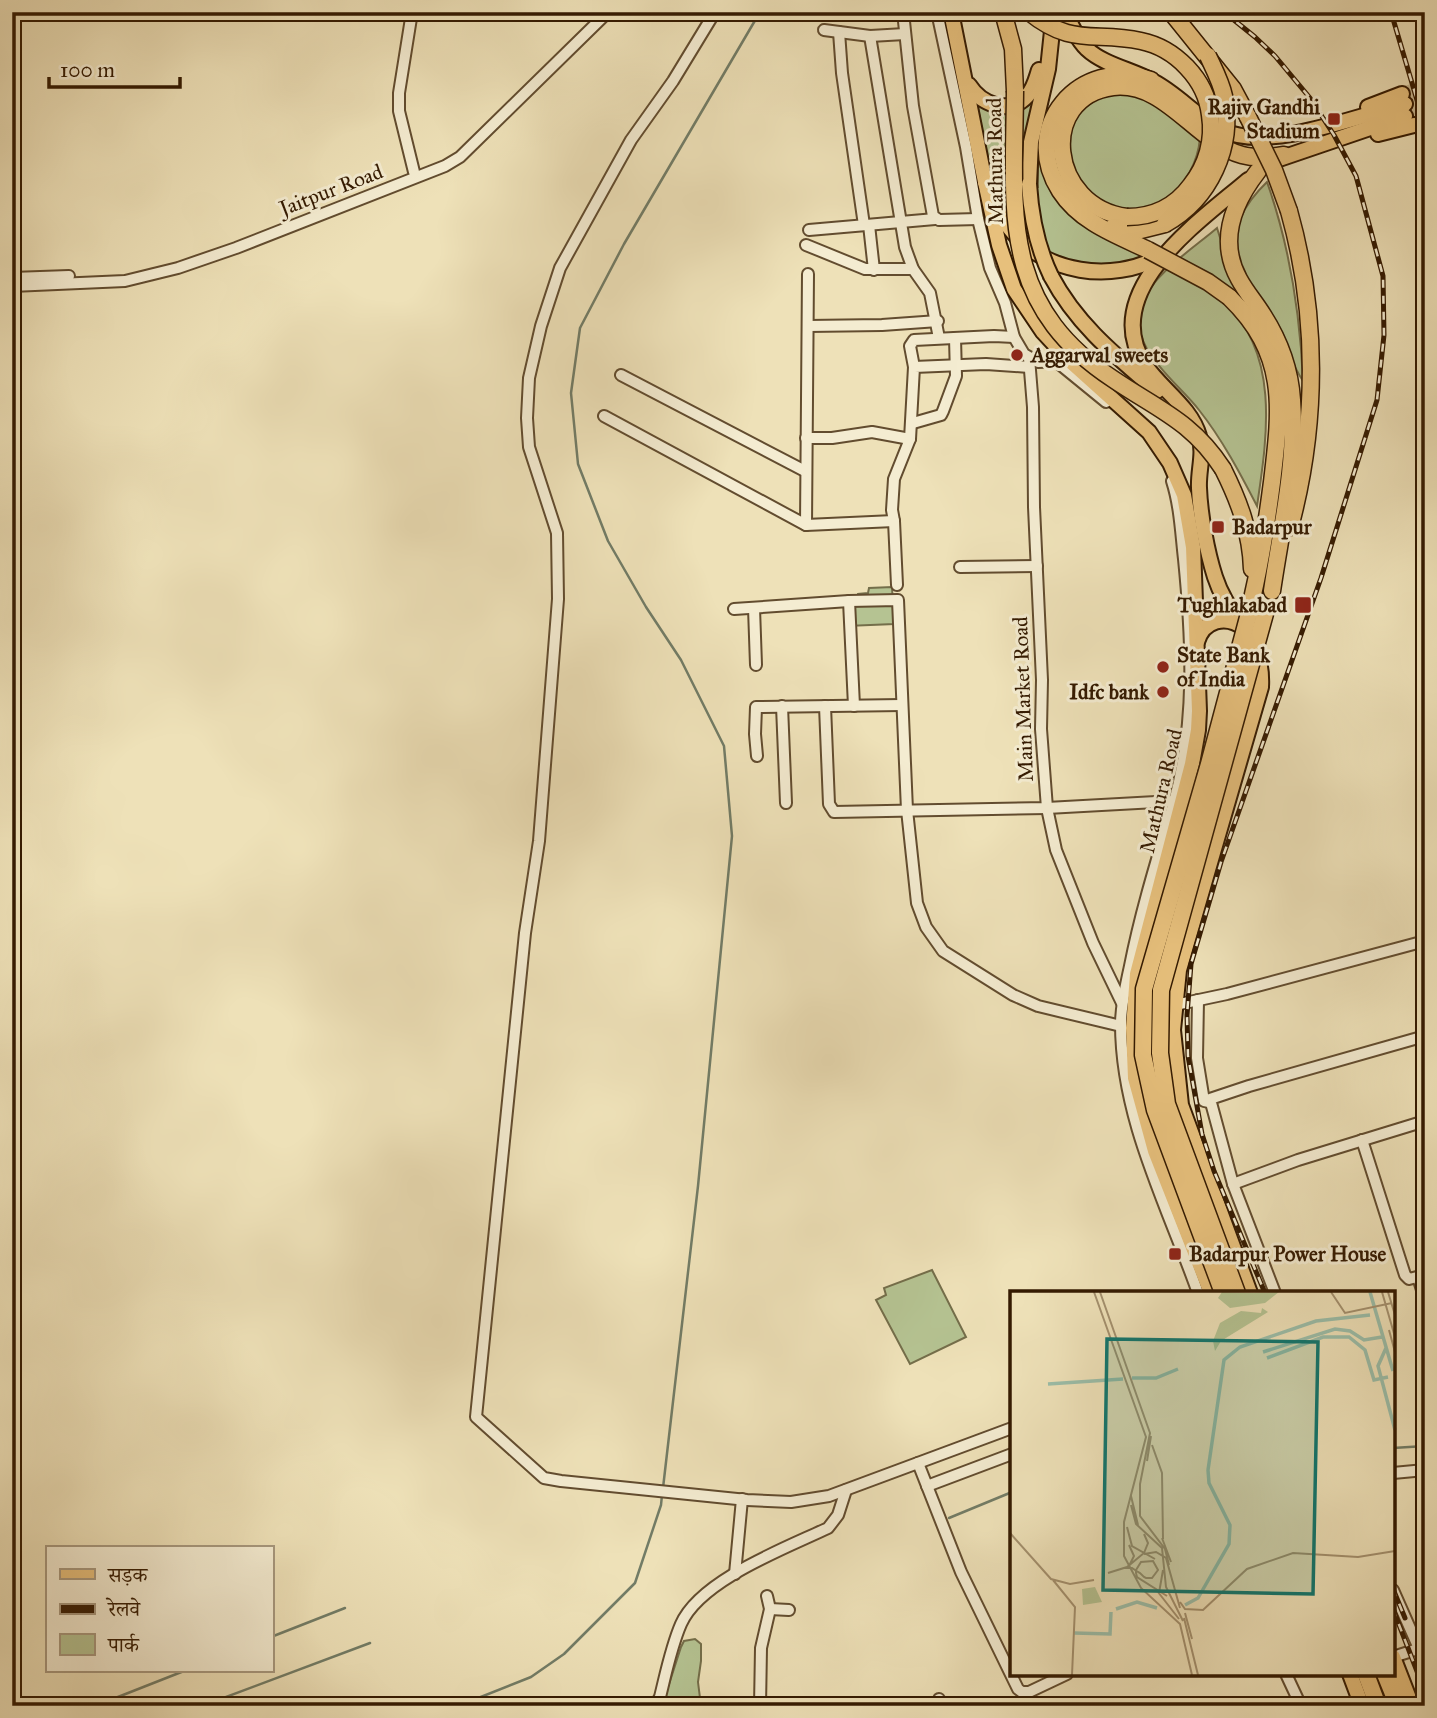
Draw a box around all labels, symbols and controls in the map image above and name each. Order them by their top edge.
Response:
scale bar [49,46,180,90]
text: 100 m [60,57,115,83]
place label: Rajiv Gandhi Stadium [1207,94,1320,144]
street label: Mathura Road [981,97,1009,225]
marker: Rajiv Gandhi Stadium [1326,111,1342,127]
street label: Jaitpur Road [274,158,387,222]
place label: Aggarwal sweets [1029,342,1169,368]
marker: Aggarwal sweets [1009,347,1025,363]
place label: Badarpur [1232,514,1313,540]
marker: Badarpur [1210,519,1226,535]
place label: Tughlakabad [1177,592,1287,618]
marker: Tughlakabad [1293,595,1313,615]
street label: Main Market Road [1007,615,1039,782]
place label: State Bank of India [1177,642,1271,692]
marker: State Bank of India [1155,659,1171,675]
place label: Idfc bank [1069,679,1150,705]
marker: Idfc bank [1155,684,1171,700]
street label: Mathura Road [1134,726,1188,856]
place label: Badarpur Power House [1189,1241,1387,1267]
marker: Badarpur Power House [1167,1246,1183,1262]
inset map [1010,1291,1395,1676]
legend [46,1546,273,1672]
text: सड़क [107,1562,148,1588]
text: रेलवे [105,1596,142,1622]
text: पार्क [107,1632,140,1658]

